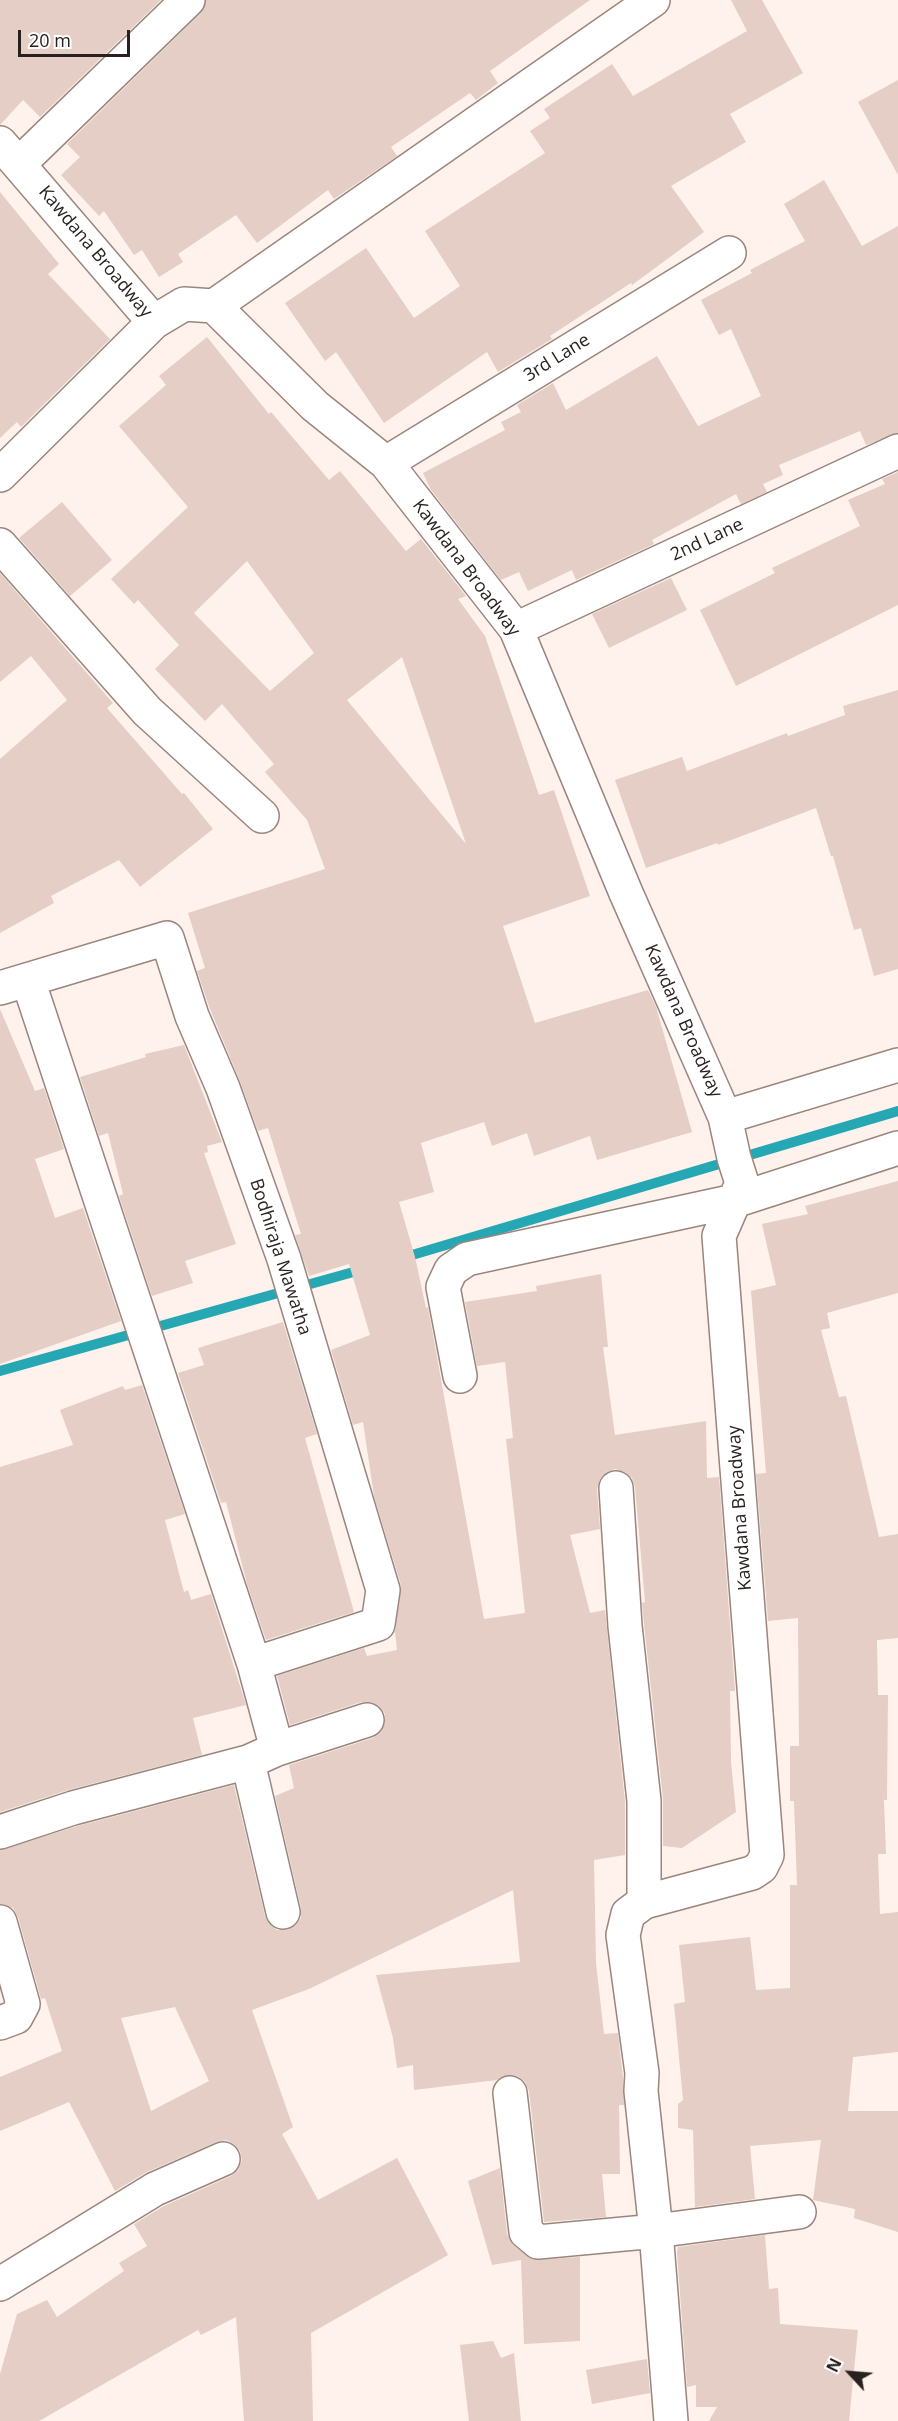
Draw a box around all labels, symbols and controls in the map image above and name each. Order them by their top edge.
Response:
scale bar [21,18,134,56]
text: 20 m [29,28,71,52]
street label: Kawdana Broadway [34,182,156,322]
street label: 3rd Lane [520,329,594,387]
street label: Kawdana Broadway [408,495,524,641]
street label: 2nd Lane [667,514,747,566]
street label: Kawdana Broadway [639,941,727,1101]
street label: Bodhiraja Mawatha [245,1176,315,1338]
street label: Kawdana Broadway [723,1425,757,1591]
north arrow [820,2343,880,2403]
text: N [821,2354,847,2376]

